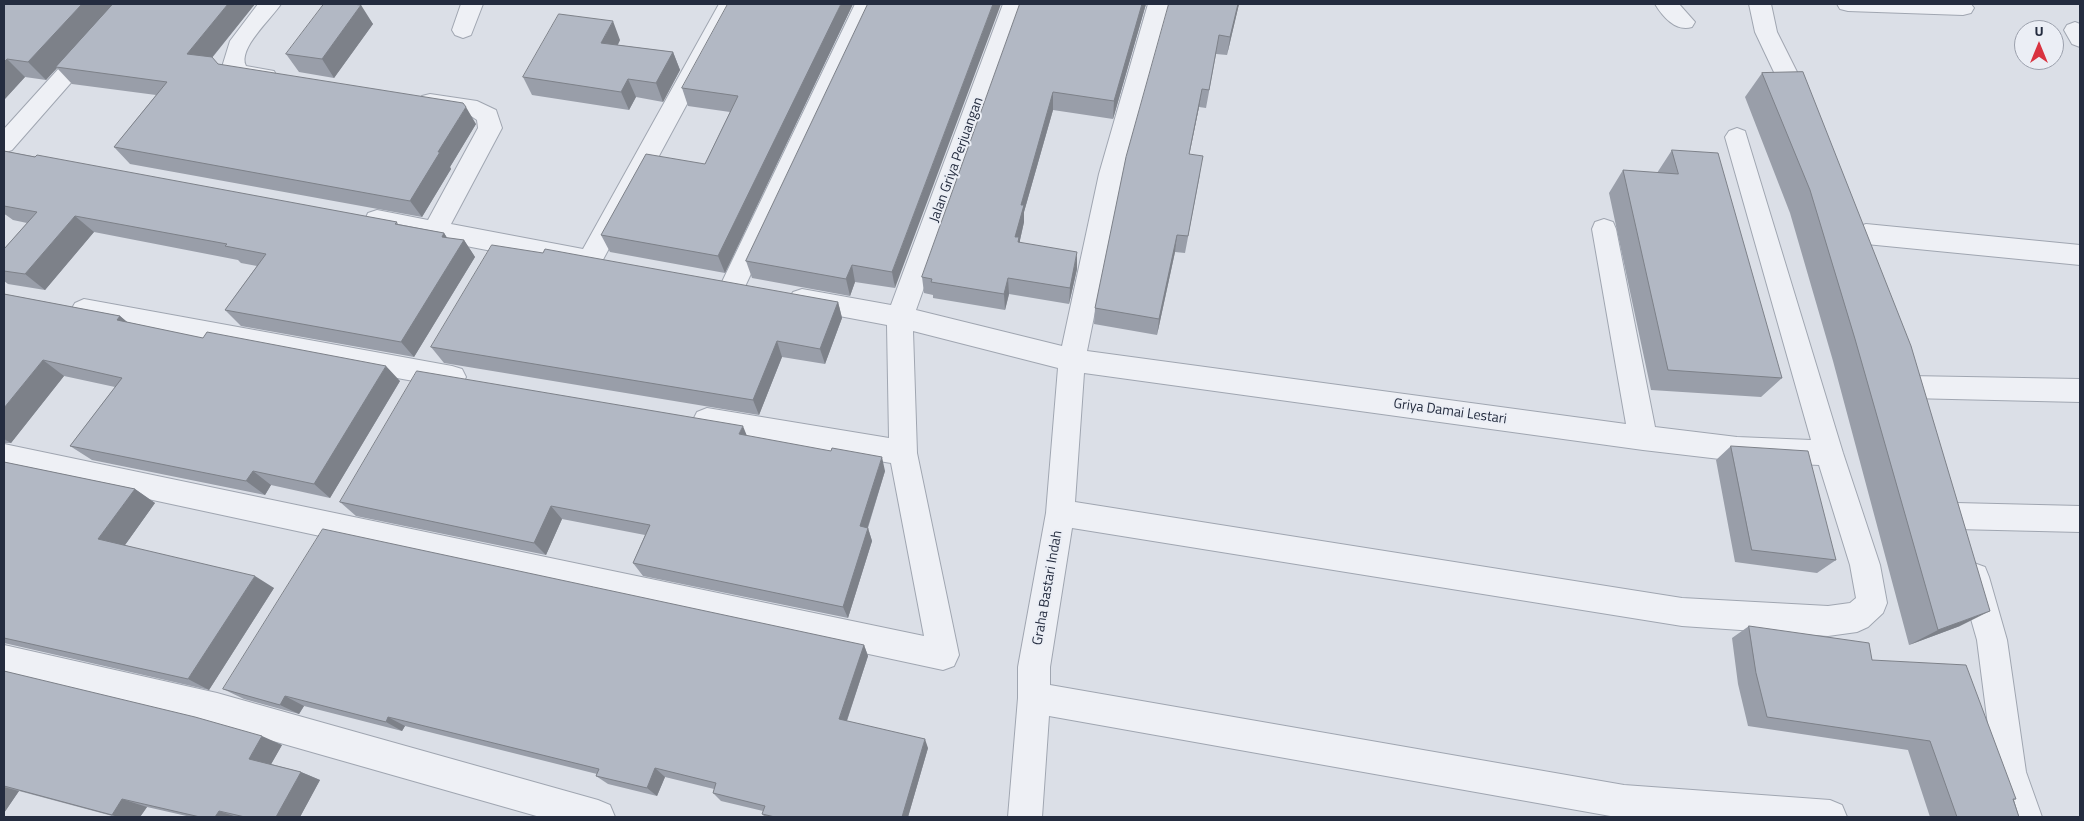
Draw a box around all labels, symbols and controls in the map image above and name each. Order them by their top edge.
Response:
north arrow [2014,20,2064,70]
text: U [2034,20,2044,41]
street label: Jalan Griya Perjuangan [927,95,987,225]
street label: Griya Damai Lestari [1392,396,1508,428]
street label: Graha Bastari Indah [1030,529,1066,647]

